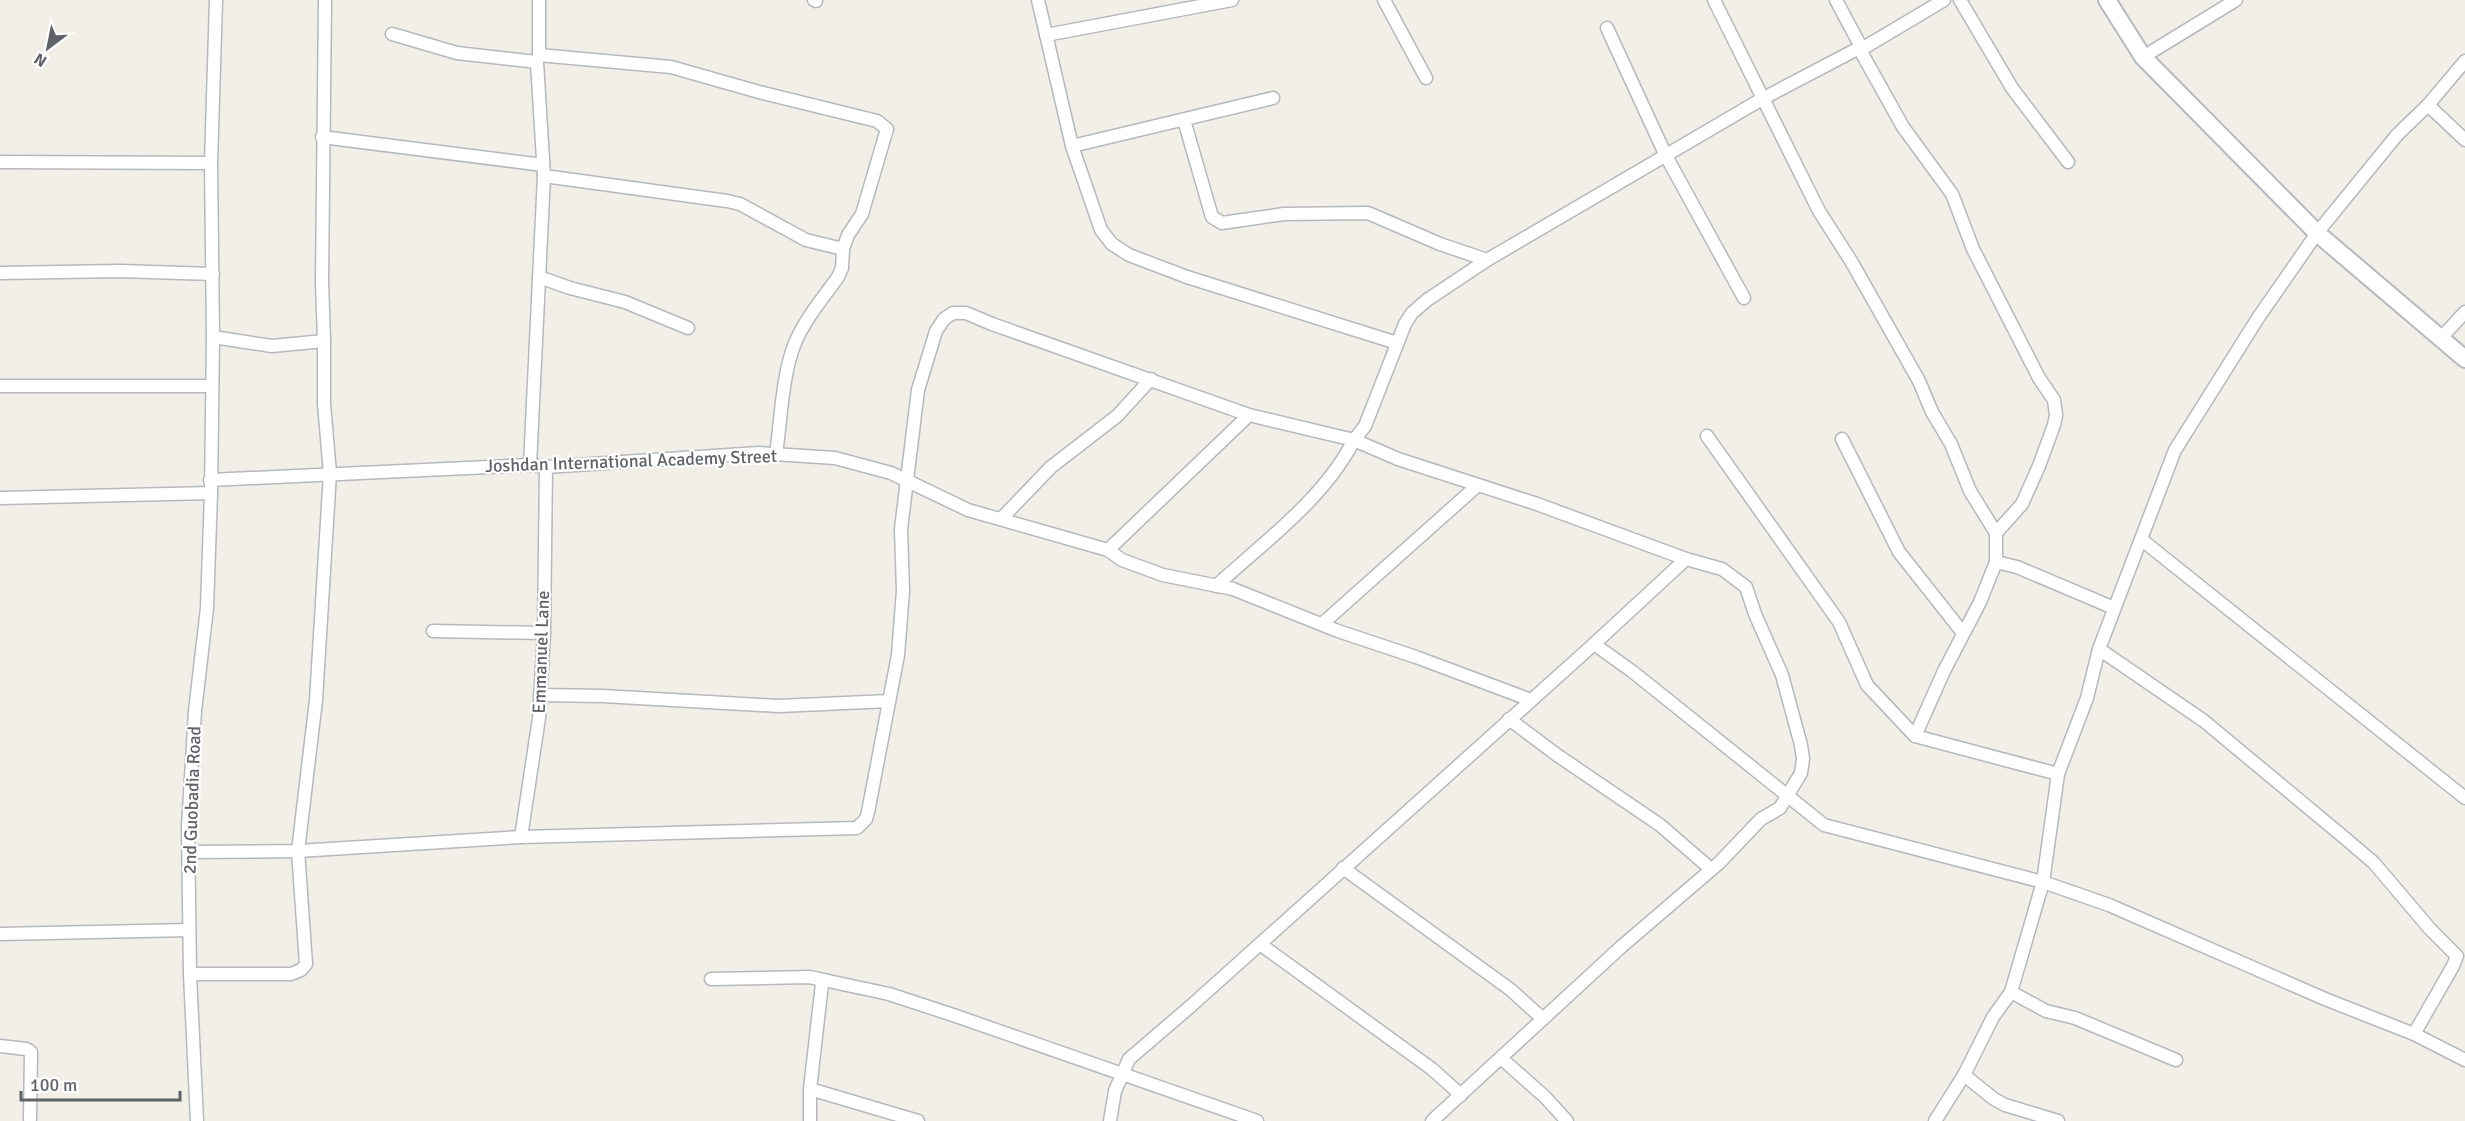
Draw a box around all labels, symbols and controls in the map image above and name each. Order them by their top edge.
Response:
north arrow [18,18,78,78]
text: N [31,48,51,71]
street label: Joshdan International Academy Street [485,445,777,477]
street label: Emmanuel Lane [528,590,554,714]
street label: 2nd Guobadia Road [178,726,206,874]
scale bar [21,1064,180,1102]
text: 100 m [30,1074,77,1096]

